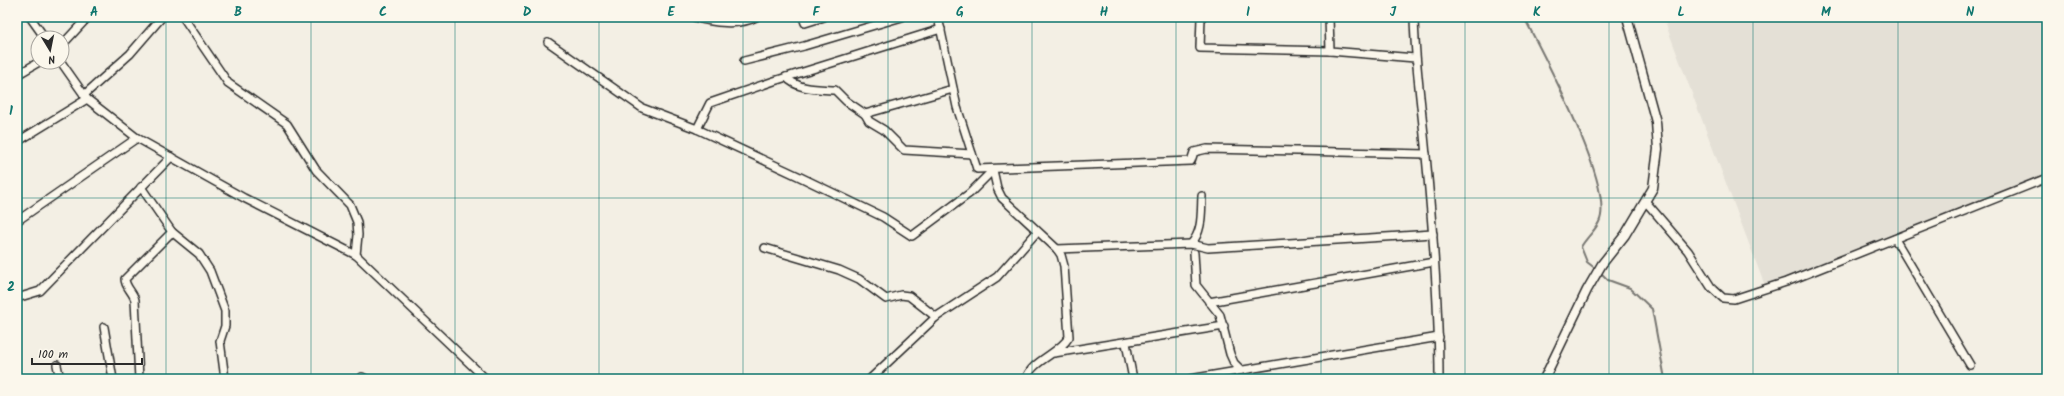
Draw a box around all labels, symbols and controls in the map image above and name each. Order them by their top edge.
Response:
text: A [90,2,98,23]
text: B [234,2,242,23]
text: C [379,2,387,23]
text: D [523,2,532,23]
text: E [667,2,675,23]
text: F [812,2,820,23]
text: G [956,2,964,23]
text: H [1100,2,1109,23]
text: I [1246,2,1250,23]
text: J [1390,2,1397,23]
text: K [1533,2,1541,23]
text: L [1677,2,1685,23]
text: M [1821,2,1831,23]
text: N [1966,2,1975,23]
north arrow [30,30,70,70]
text: N [47,49,57,68]
text: 1 [9,101,13,122]
text: 2 [7,277,15,298]
scale bar [32,340,142,366]
text: 100 m [38,345,69,364]

